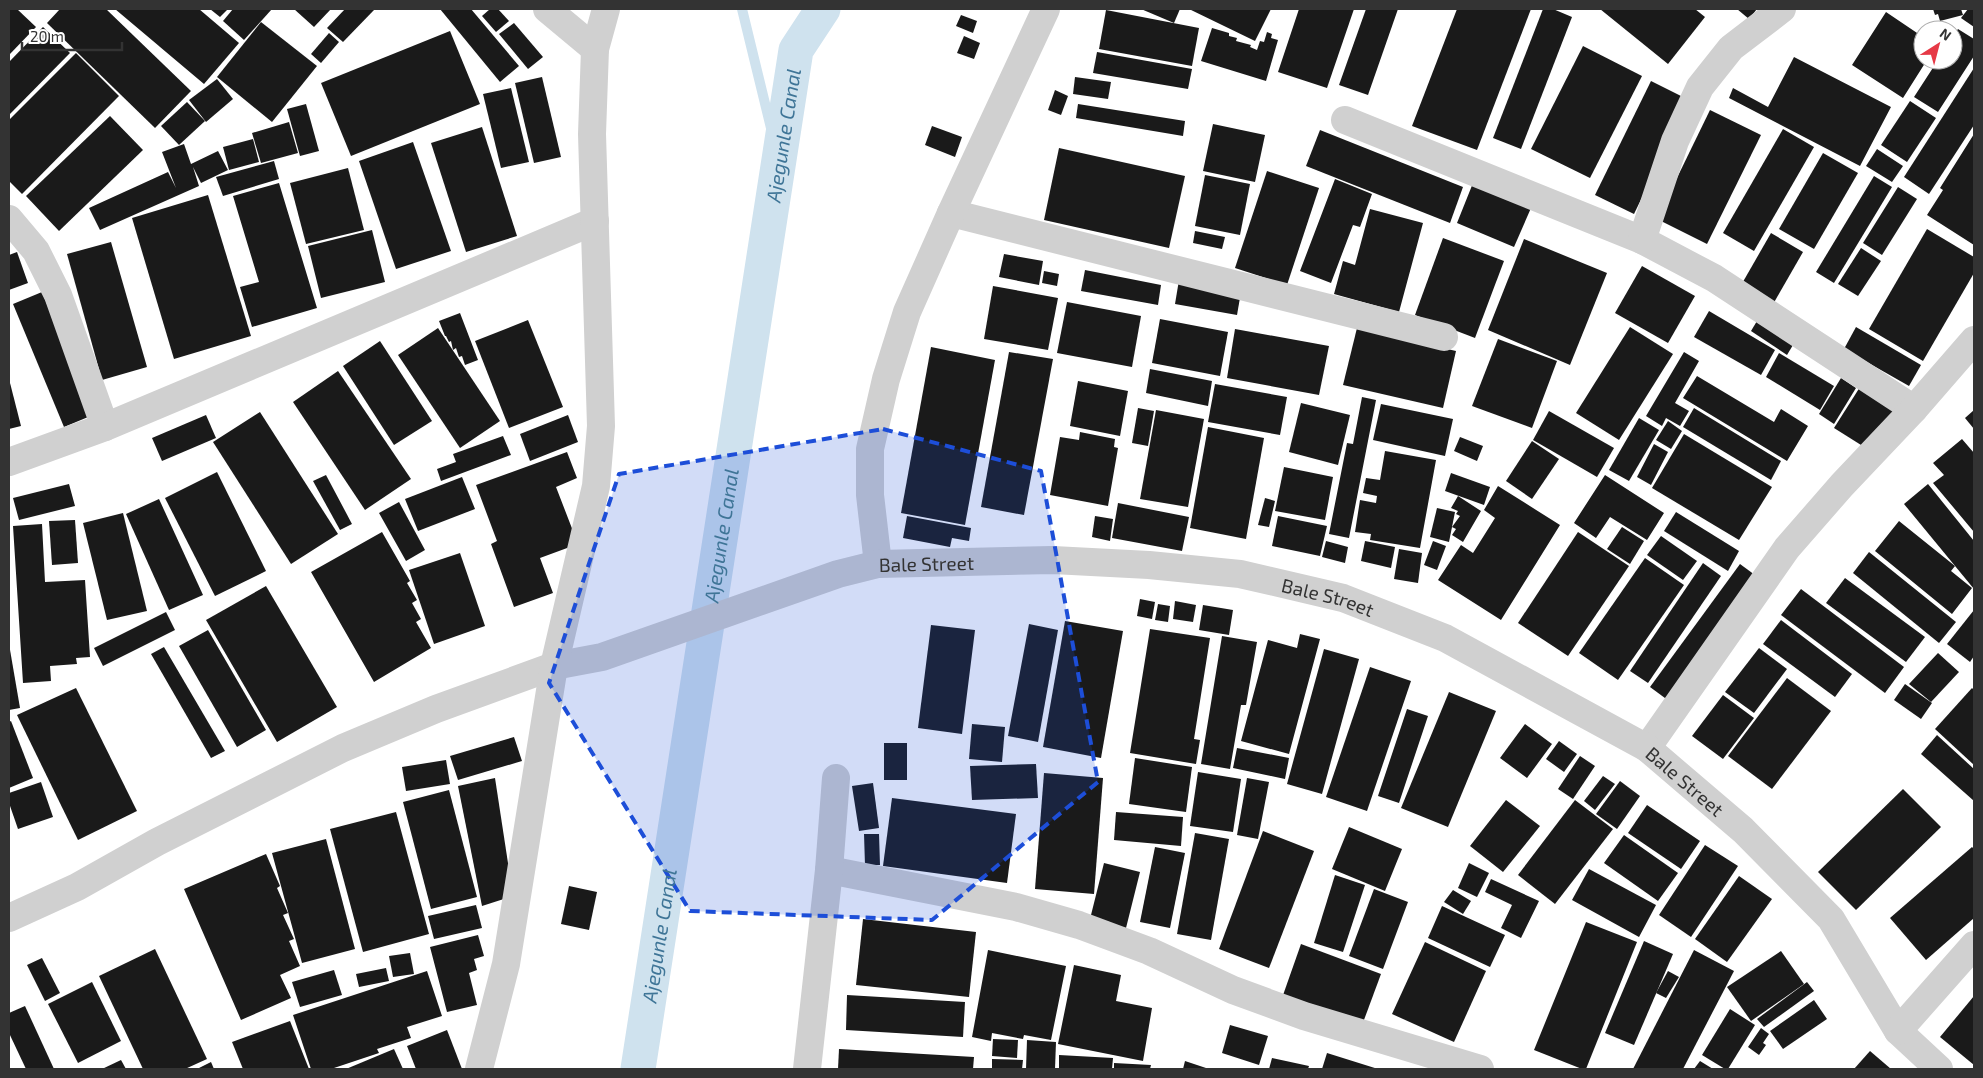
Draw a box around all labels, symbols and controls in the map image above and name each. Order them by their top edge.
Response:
scale bar [22,20,122,52]
north arrow [1913,20,1963,70]
text: N [1937,24,1955,44]
text: 20 m [30,27,64,45]
water label: Ajegunle Canal [760,67,805,205]
water label: Ajegunle Canal [698,467,743,605]
street label: Bale Street [879,550,974,575]
street label: Bale Street [1279,573,1378,621]
street label: Bale Street [1642,741,1729,820]
water label: Ajegunle Canal [636,867,681,1005]

